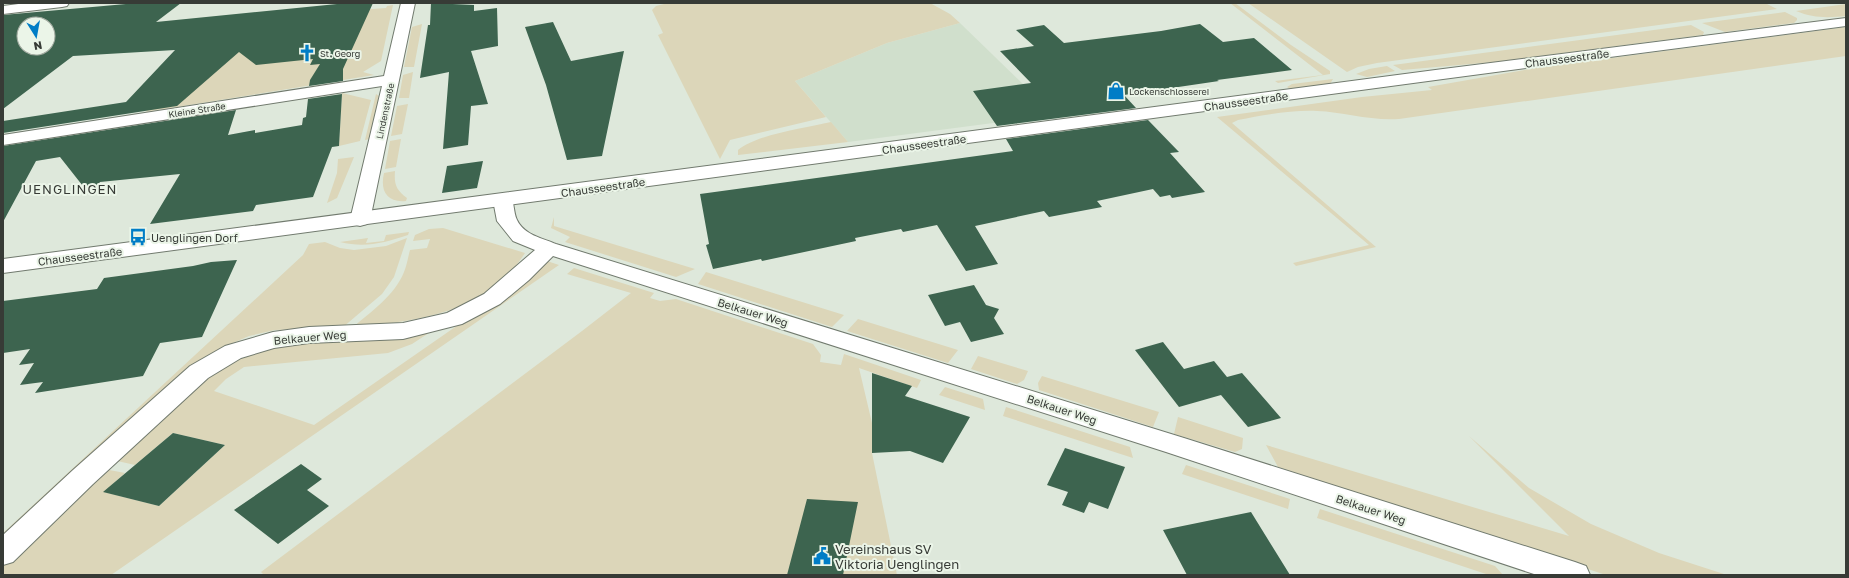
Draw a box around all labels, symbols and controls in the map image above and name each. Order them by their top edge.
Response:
north arrow [16,16,56,56]
text: N [33,39,43,53]
church icon: St. Georg [297,43,317,63]
street label: Chausseestraße [1524,46,1610,70]
place label: St. Georg [320,48,360,59]
shop icon: Lockenschlosserei [1106,81,1126,101]
street label: Lindenstraße [374,82,396,140]
place label: Lockenschlosserei [1129,86,1209,97]
street label: Chausseestraße [1203,89,1289,113]
street label: Kleine Straße [168,100,226,120]
street label: Chausseestraße [881,132,967,156]
street label: Chausseestraße [560,175,646,199]
district label: UENGLINGEN [23,181,117,197]
bus stop icon: Uenglingen Dorf [128,227,148,247]
place label: Uenglingen Dorf [151,231,238,244]
street label: Chausseestraße [37,244,123,268]
street label: Belkauer Weg [716,295,790,329]
street label: Belkauer Weg [273,327,347,347]
street label: Belkauer Weg [1025,392,1099,426]
street label: Belkauer Weg [1334,492,1408,526]
place label: Vereinshaus SV Viktoria Uenglingen [835,541,959,572]
public building icon: Vereinshaus SV Viktoria Uenglingen [812,546,832,566]

